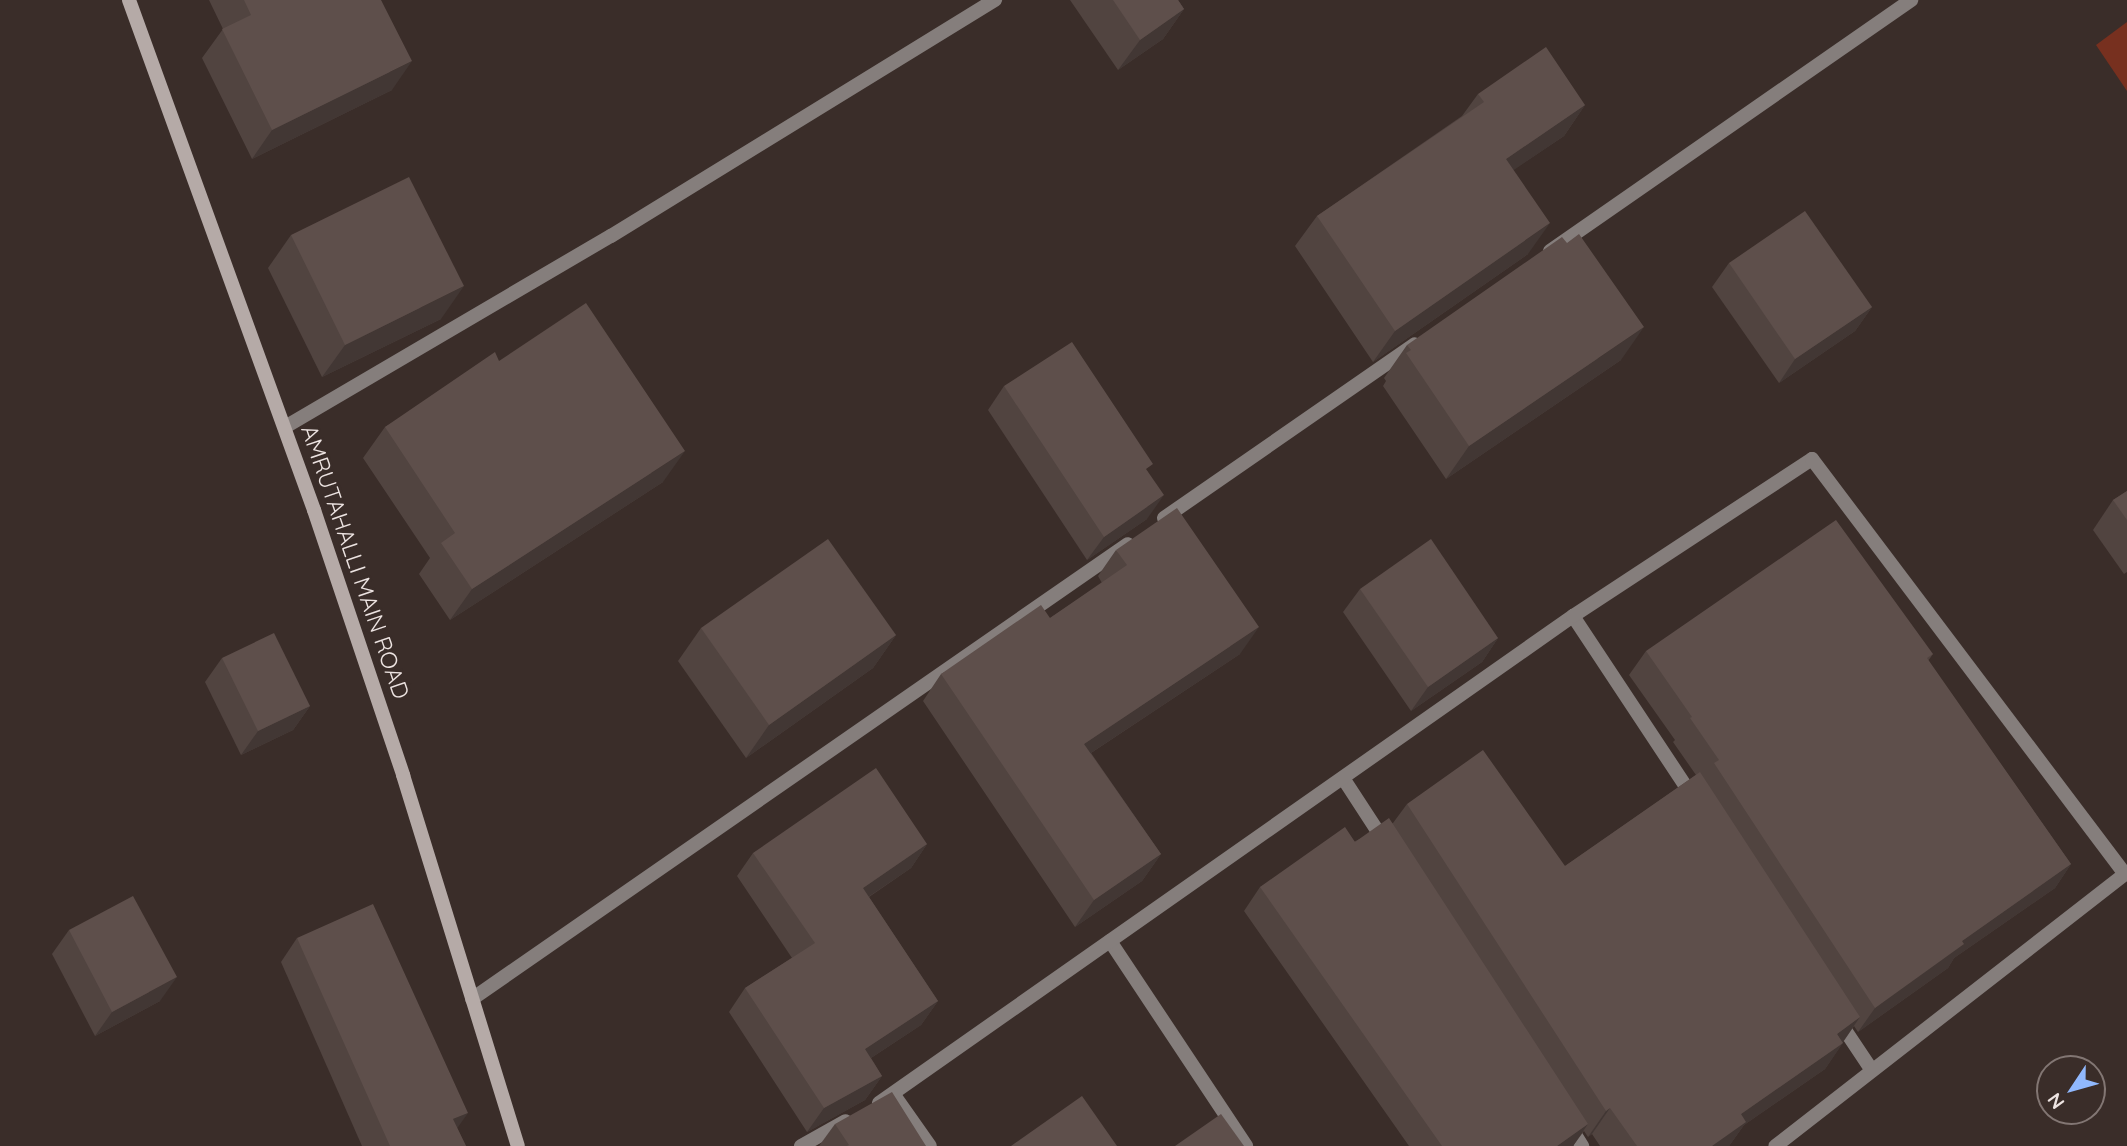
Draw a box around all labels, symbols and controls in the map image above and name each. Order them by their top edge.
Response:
street label: AMRUTAHALLI MAIN ROAD [295,421,415,703]
north arrow [2036,1055,2106,1125]
text: N [2042,1088,2069,1114]

